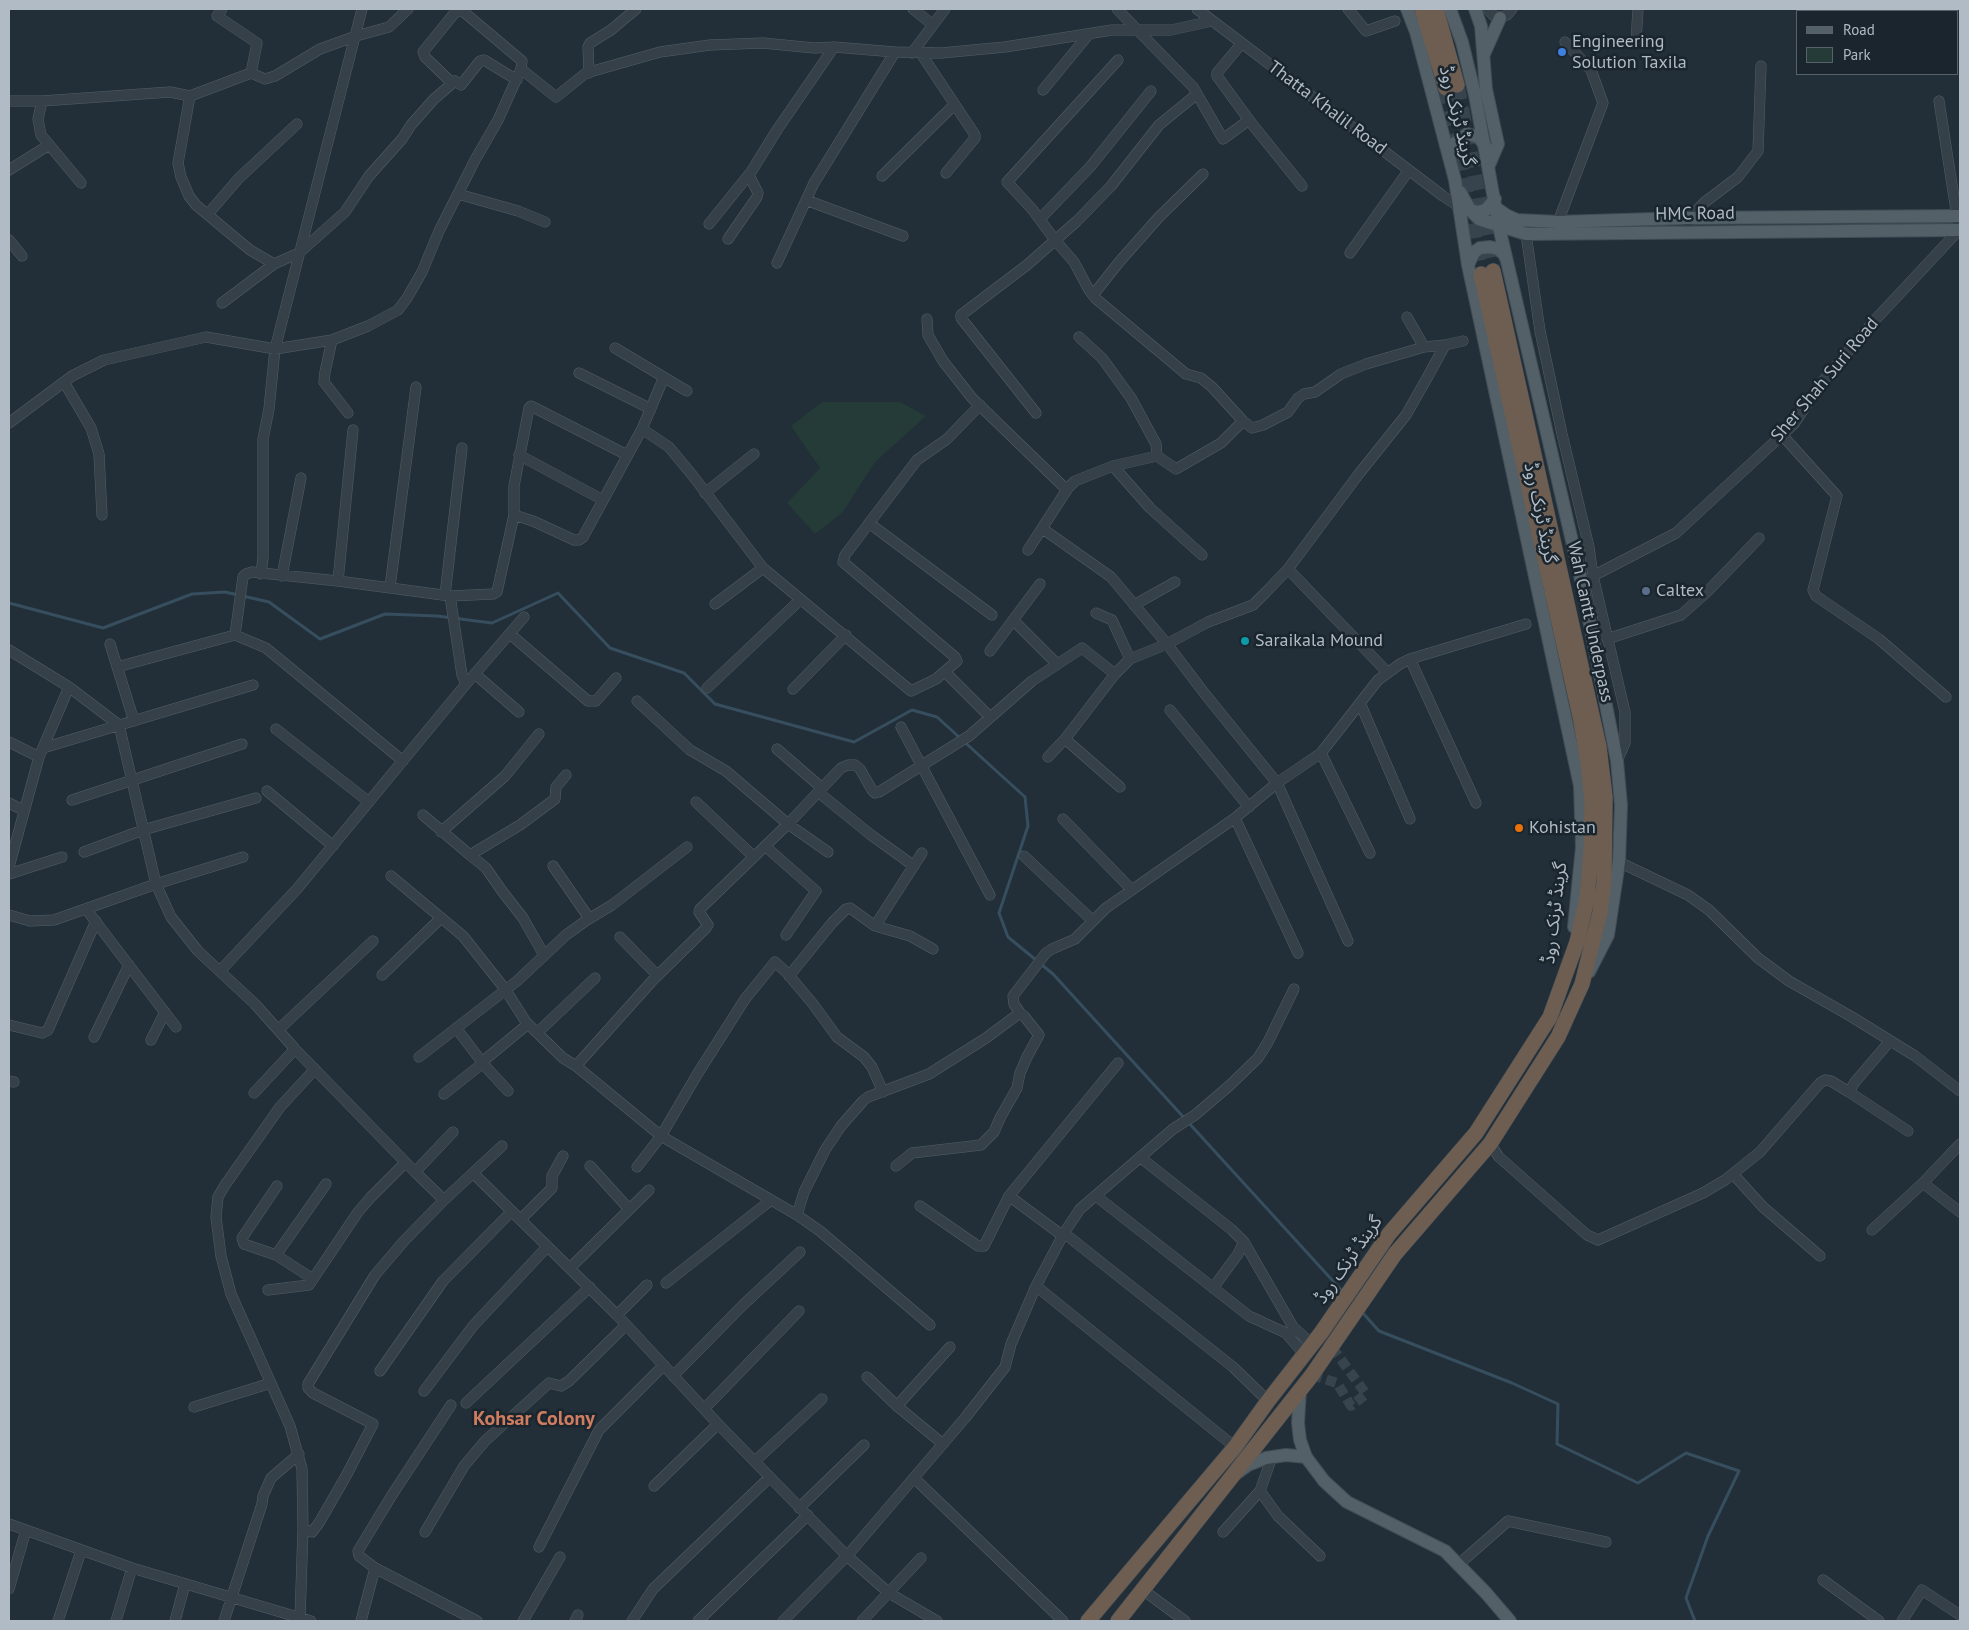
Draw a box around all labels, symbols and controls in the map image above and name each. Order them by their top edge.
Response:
legend [1796,10,1959,75]
text: Road [1843,20,1875,39]
place label: Engineering Solution Taxila [1572,31,1687,74]
text: Park [1843,45,1871,64]
marker: Engineering Solution Taxila [1556,46,1568,58]
street label: Thatta Khalil Road [1264,56,1390,160]
street label: گرینڈ ٹرنک روڈ [1434,64,1480,168]
street label: HMC Road [1655,203,1735,225]
street label: Sher Shah Suri Road [1767,313,1883,447]
street label: گرینڈ ٹرنک روڈ [1519,461,1561,565]
street label: Wah Cantt Underpass [1562,540,1618,704]
place label: Caltex [1656,580,1704,602]
marker: Caltex [1640,585,1652,597]
place label: Saraikala Mound [1255,630,1383,652]
marker: Saraikala Mound [1239,635,1251,647]
place label: Kohistan [1529,817,1596,839]
marker: Kohistan [1513,822,1525,834]
street label: گرینڈ ٹرنک روڈ [1538,861,1572,965]
street label: گرینڈ ٹرنک روڈ [1311,1212,1387,1308]
district label: Kohsar Colony [473,1407,595,1431]

